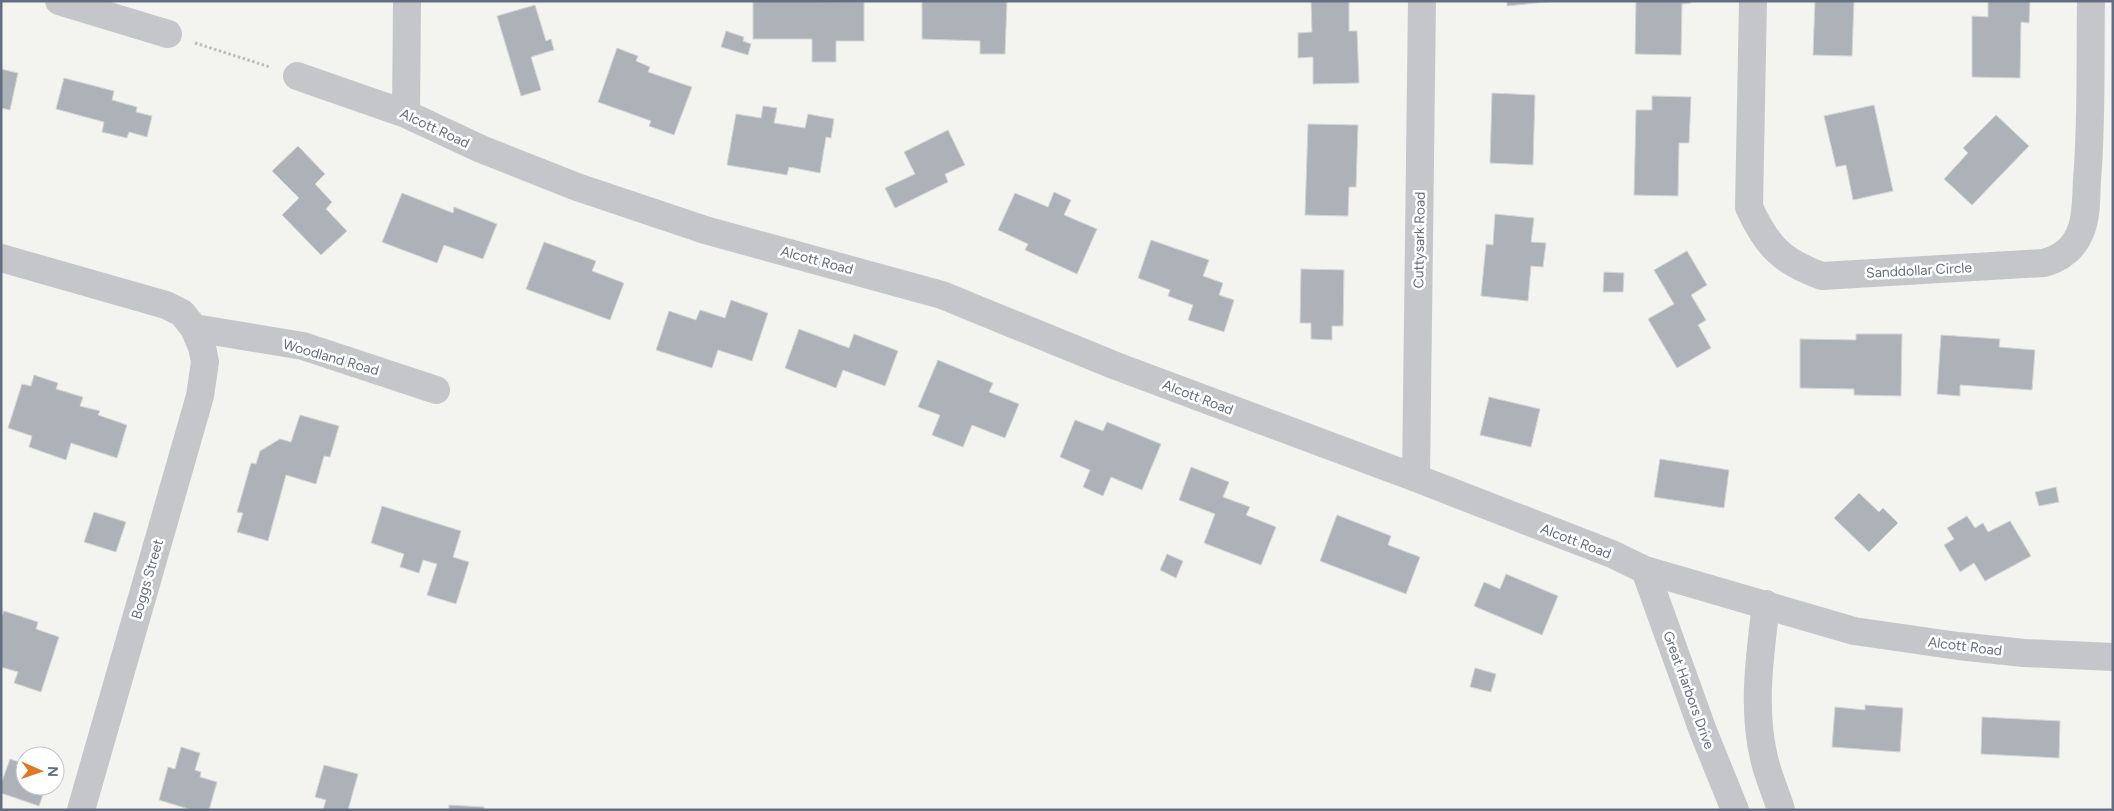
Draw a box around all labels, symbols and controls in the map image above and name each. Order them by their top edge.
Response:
street label: Alcott Road [397,105,472,152]
street label: Cuttysark Road [1410,192,1429,289]
street label: Alcott Road [779,243,855,278]
street label: Sanddollar Circle [1866,259,1973,282]
street label: Woodland Road [281,336,381,379]
street label: Alcott Road [1160,376,1236,419]
street label: Alcott Road [1538,520,1614,563]
street label: Boggs Street [128,537,167,621]
street label: Great Harbors Drive [1659,629,1718,752]
street label: Alcott Road [1927,634,2003,659]
north arrow [15,746,65,796]
text: N [44,766,61,777]

